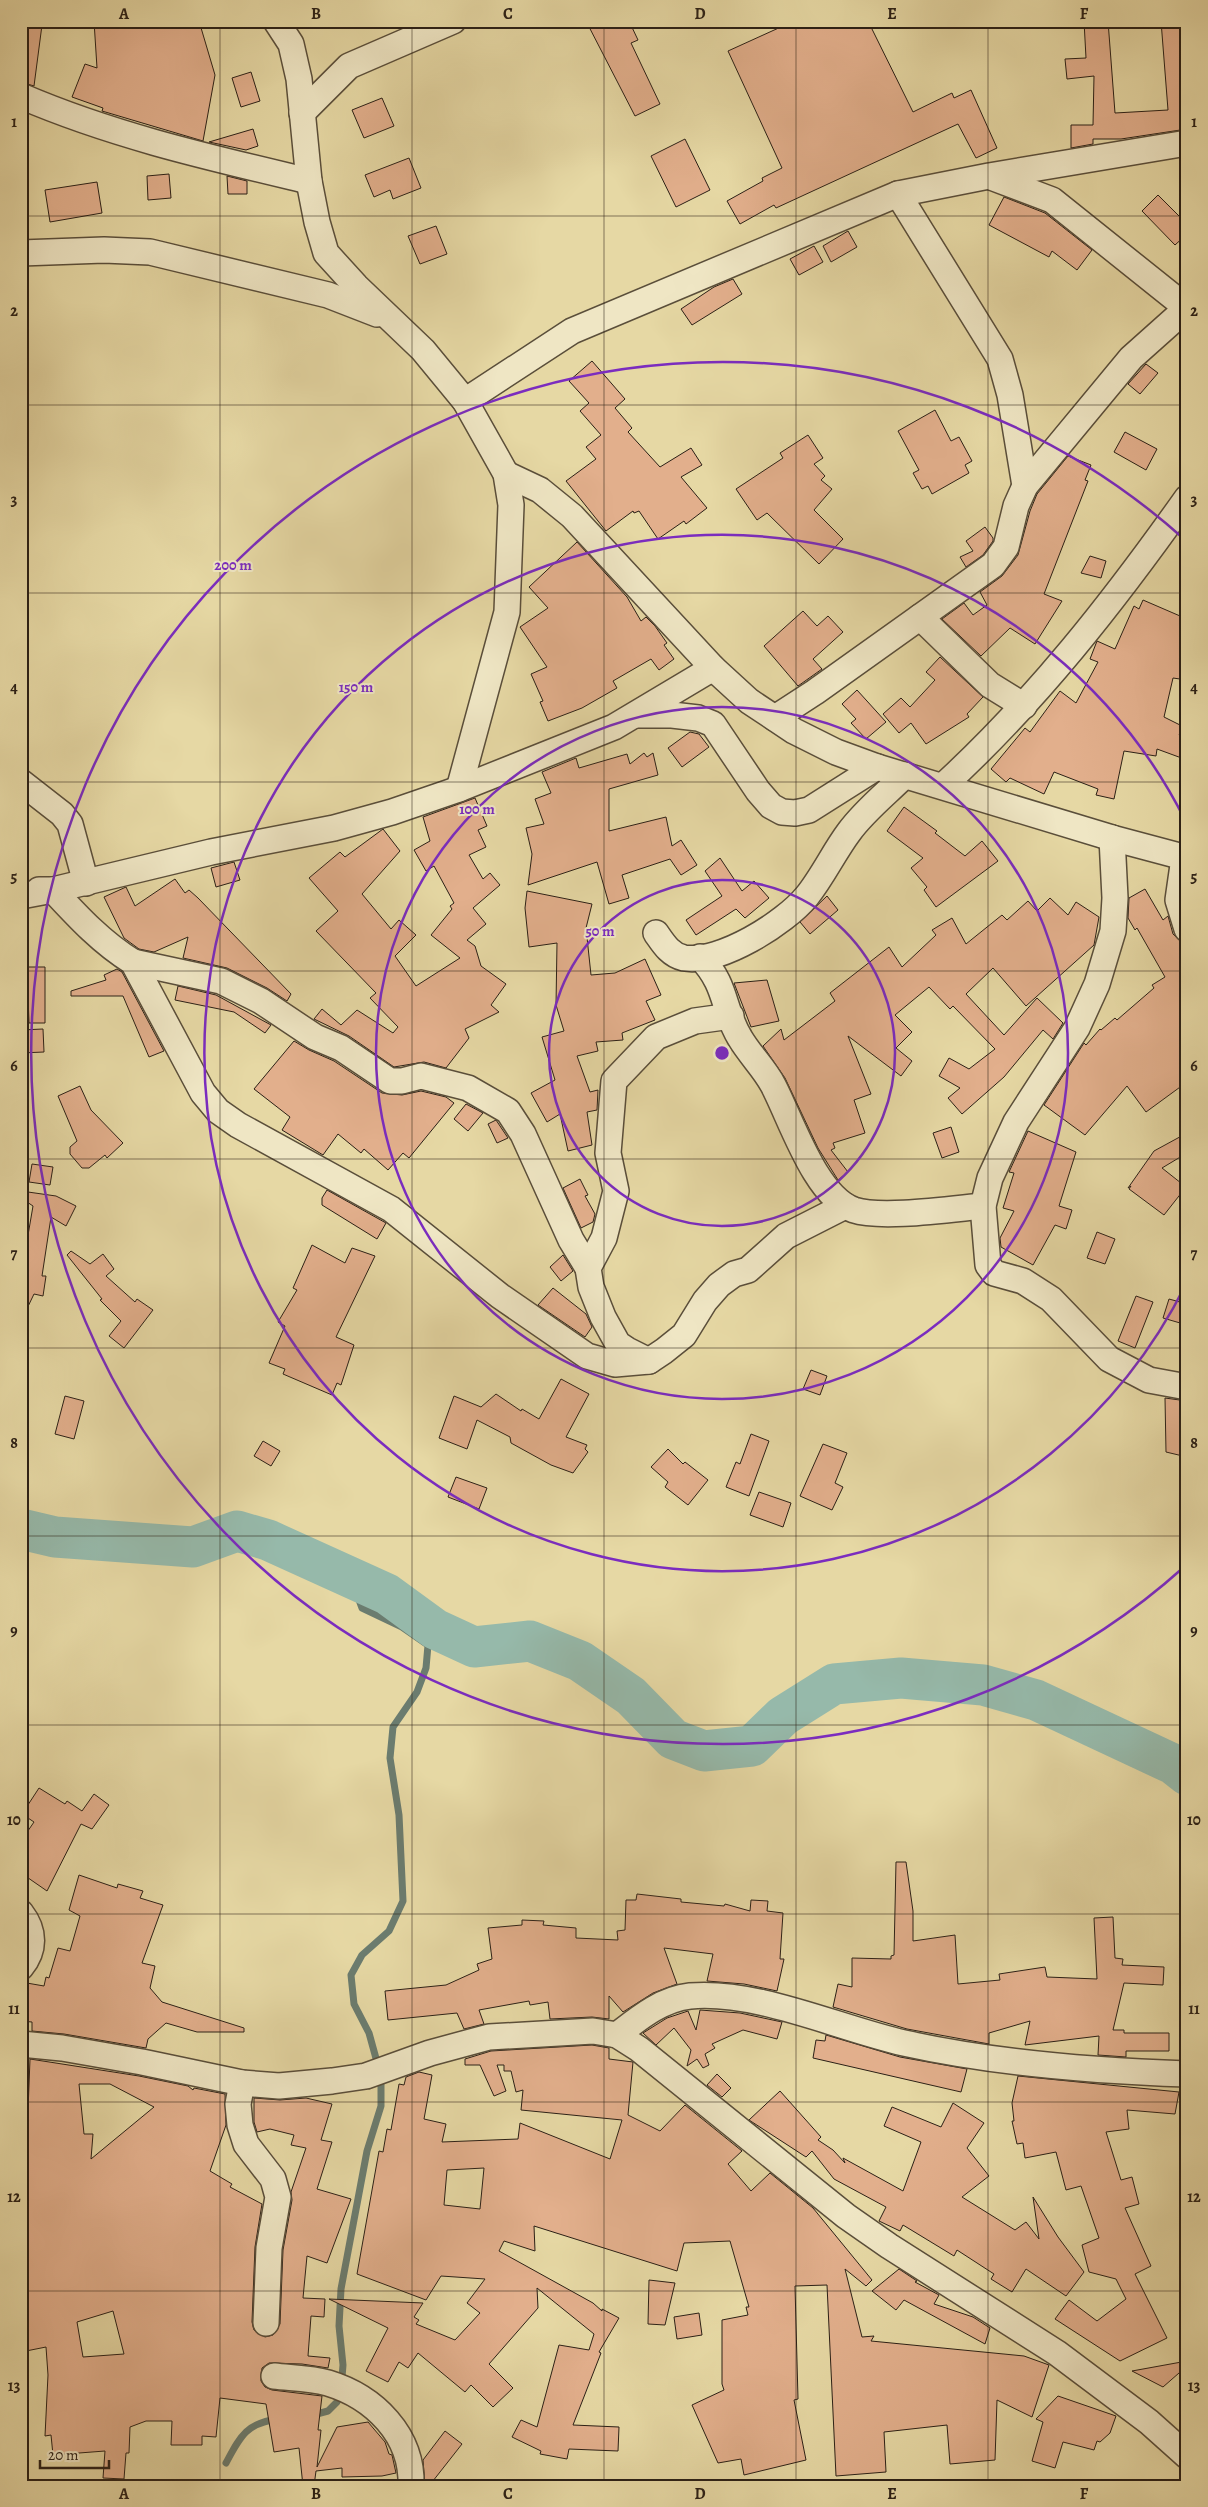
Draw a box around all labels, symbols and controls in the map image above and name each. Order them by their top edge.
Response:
text: A [118,3,130,25]
text: B [311,3,321,25]
text: C [503,3,513,25]
text: D [694,3,706,25]
text: E [887,3,897,25]
text: F [1080,3,1089,25]
text: 1 [11,111,17,133]
text: 1 [1191,111,1197,133]
text: 2 [10,300,18,322]
text: 2 [1190,300,1198,322]
text: 3 [11,489,18,511]
text: 3 [1191,489,1198,511]
text: 200 m [214,555,252,575]
text: 4 [10,677,18,699]
text: 150 m [339,677,374,697]
text: 4 [1190,677,1198,699]
text: 100 m [459,799,495,819]
text: 5 [11,866,18,888]
text: 5 [1191,866,1198,888]
text: 50 m [585,921,615,941]
centre of rings [713,1044,731,1062]
text: 6 [10,1055,18,1077]
text: 6 [1190,1055,1198,1077]
text: 7 [11,1243,18,1265]
text: 7 [1191,1243,1198,1265]
text: 8 [10,1432,18,1454]
text: 8 [1190,1432,1198,1454]
text: 9 [10,1620,18,1642]
text: 9 [1190,1620,1198,1642]
text: 10 [7,1809,21,1831]
text: 10 [1187,1809,1201,1831]
text: 11 [8,1998,20,2020]
text: 11 [1188,1998,1200,2020]
text: 12 [7,2186,21,2208]
text: 12 [1187,2186,1201,2208]
text: 13 [8,2375,20,2397]
text: 13 [1188,2375,1200,2397]
scale bar [40,2437,109,2469]
text: 20 m [48,2445,79,2465]
text: A [118,2483,130,2505]
text: B [311,2483,321,2505]
text: C [503,2483,513,2505]
text: D [694,2483,706,2505]
text: E [887,2483,897,2505]
text: F [1080,2483,1089,2505]

